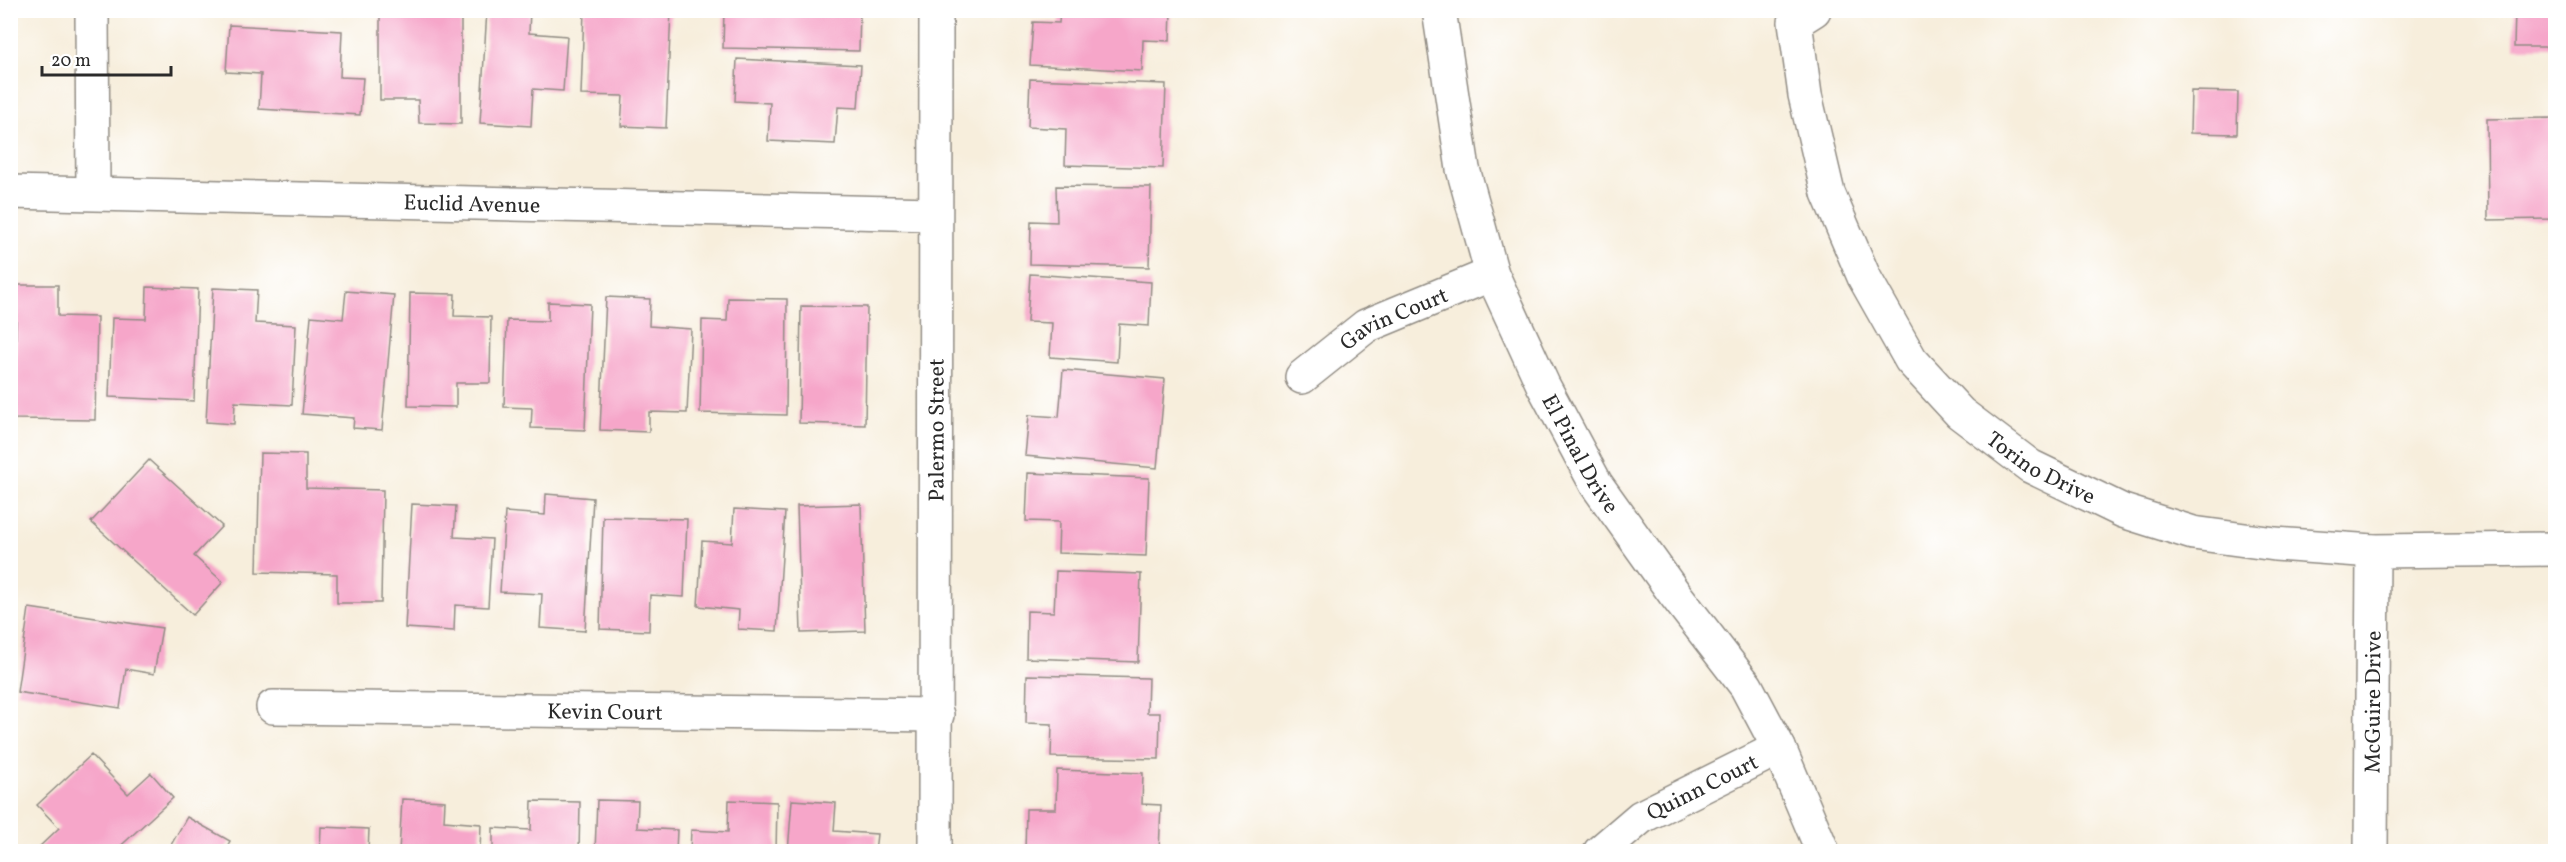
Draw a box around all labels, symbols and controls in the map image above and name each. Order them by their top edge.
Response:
scale bar [42,39,171,77]
text: 20 m [51,49,91,74]
street label: Euclid Avenue [403,188,541,223]
street label: Gavin Court [1334,281,1454,359]
street label: Palermo Street [922,358,954,502]
street label: El Pinal Drive [1533,389,1625,521]
street label: Torino Drive [1979,425,2100,513]
street label: McGuire Drive [2359,630,2390,774]
street label: Kevin Court [547,697,663,730]
street label: Quinn Court [1642,748,1764,830]

